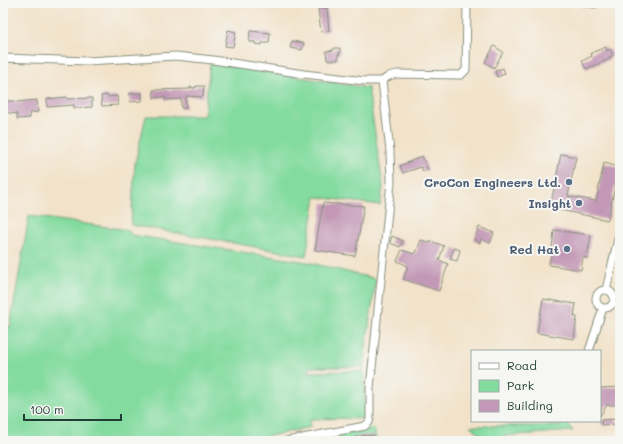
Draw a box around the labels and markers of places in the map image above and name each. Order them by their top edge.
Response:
place label: CroCon Engineers Ltd. [424,174,561,190]
marker: CroCon Engineers Ltd. [564,177,574,187]
place label: Insight [528,195,571,211]
marker: Insight [574,198,584,208]
place label: Red Hat [509,241,559,257]
marker: Red Hat [562,244,572,254]

